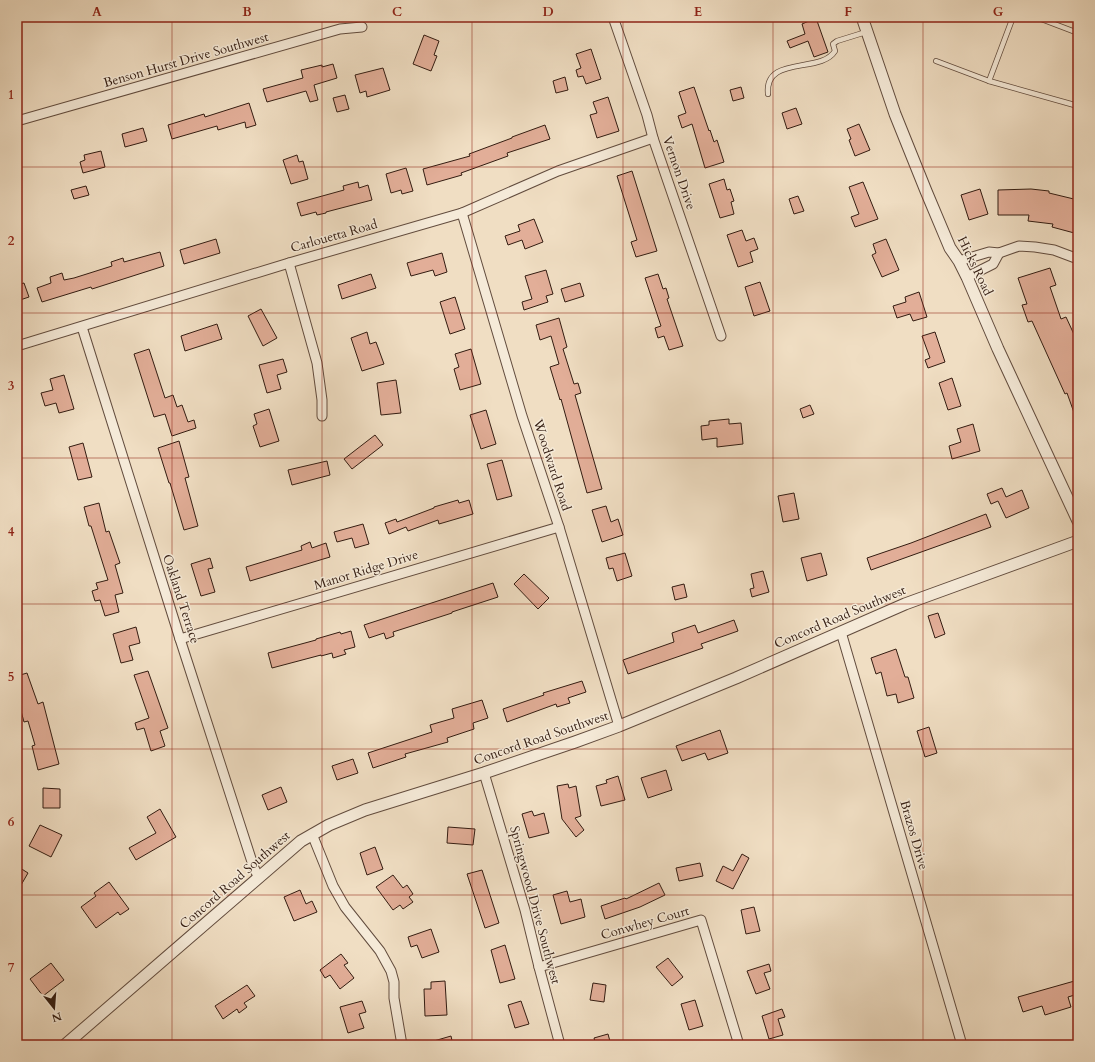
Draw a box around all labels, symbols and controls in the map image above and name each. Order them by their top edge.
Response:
text: A [92,3,102,21]
text: B [242,3,252,21]
text: C [392,3,402,21]
text: D [542,3,554,21]
text: E [694,3,702,21]
text: F [844,3,852,21]
text: G [993,3,1004,21]
street label: Benson Hurst Drive Southwest [101,28,271,92]
text: 1 [8,86,14,104]
street label: Vernon Drive [658,134,700,212]
street label: Carlouetta Road [288,215,380,257]
text: 2 [8,232,15,250]
street label: Hicks Road [953,233,997,299]
text: 3 [8,377,15,395]
street label: Woodward Road [528,416,575,513]
text: 4 [8,523,15,541]
street label: Manor Ridge Drive [312,546,420,594]
street label: Oakland Terrace [158,552,204,646]
street label: Concord Road Southwest [771,581,909,653]
text: 5 [8,668,14,686]
street label: Concord Road Southwest [471,706,611,770]
street label: Brazos Drive [896,798,933,872]
text: 6 [8,813,15,831]
street label: Springwood Drive Southwest [505,824,565,986]
street label: Concord Road Southwest [176,827,294,933]
street label: Conwhey Court [599,902,691,944]
text: 7 [8,959,15,977]
north arrow [34,988,74,1028]
text: N [50,1009,64,1026]

